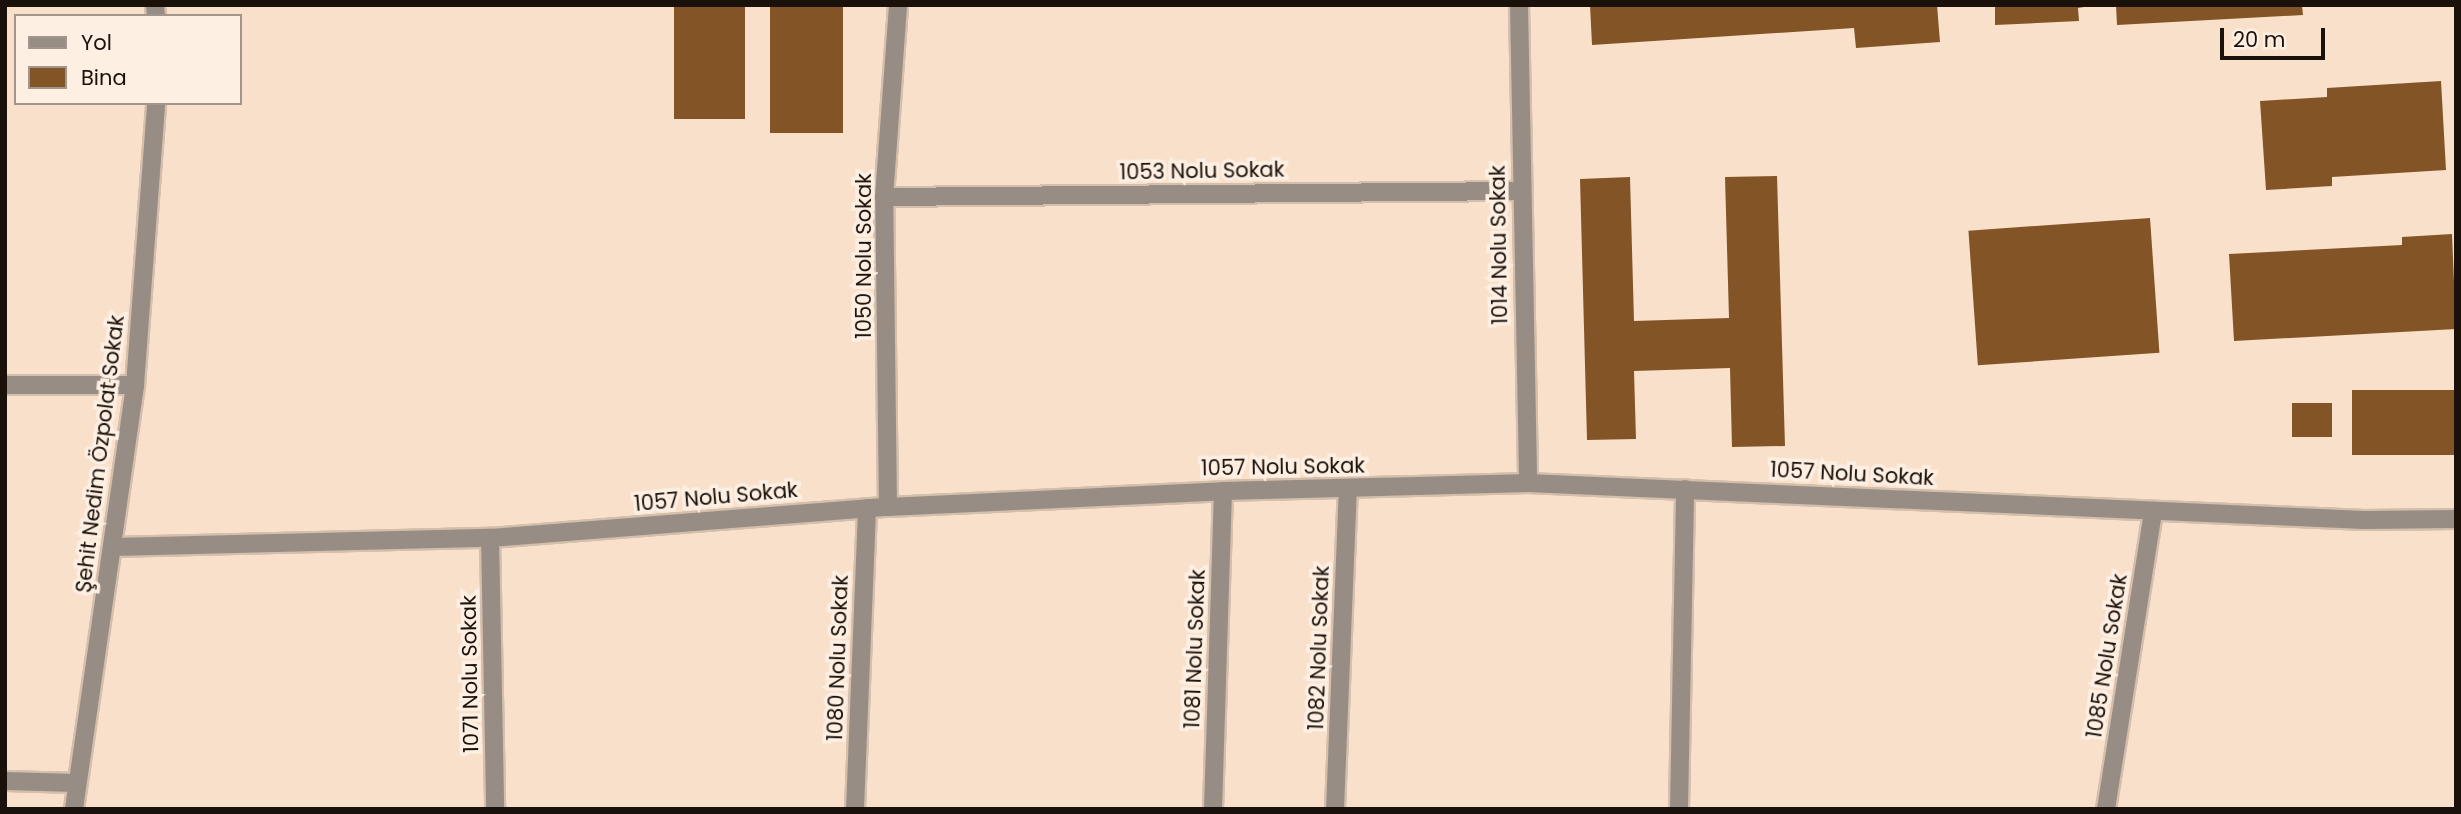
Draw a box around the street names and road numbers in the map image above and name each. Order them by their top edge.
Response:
street label: 1053 Nolu Sokak [1119,157,1285,185]
street label: 1014 Nolu Sokak [1485,165,1513,325]
street label: 1050 Nolu Sokak [851,173,877,339]
street label: Şehit Nedim Özpolat Sokak [70,314,130,594]
street label: 1057 Nolu Sokak [1201,453,1365,481]
street label: 1057 Nolu Sokak [1769,457,1935,491]
street label: 1057 Nolu Sokak [633,477,799,517]
street label: 1082 Nolu Sokak [1304,565,1334,731]
street label: 1081 Nolu Sokak [1180,569,1210,729]
street label: 1085 Nolu Sokak [2082,572,2132,740]
street label: 1080 Nolu Sokak [823,575,853,741]
street label: 1071 Nolu Sokak [456,595,484,753]

